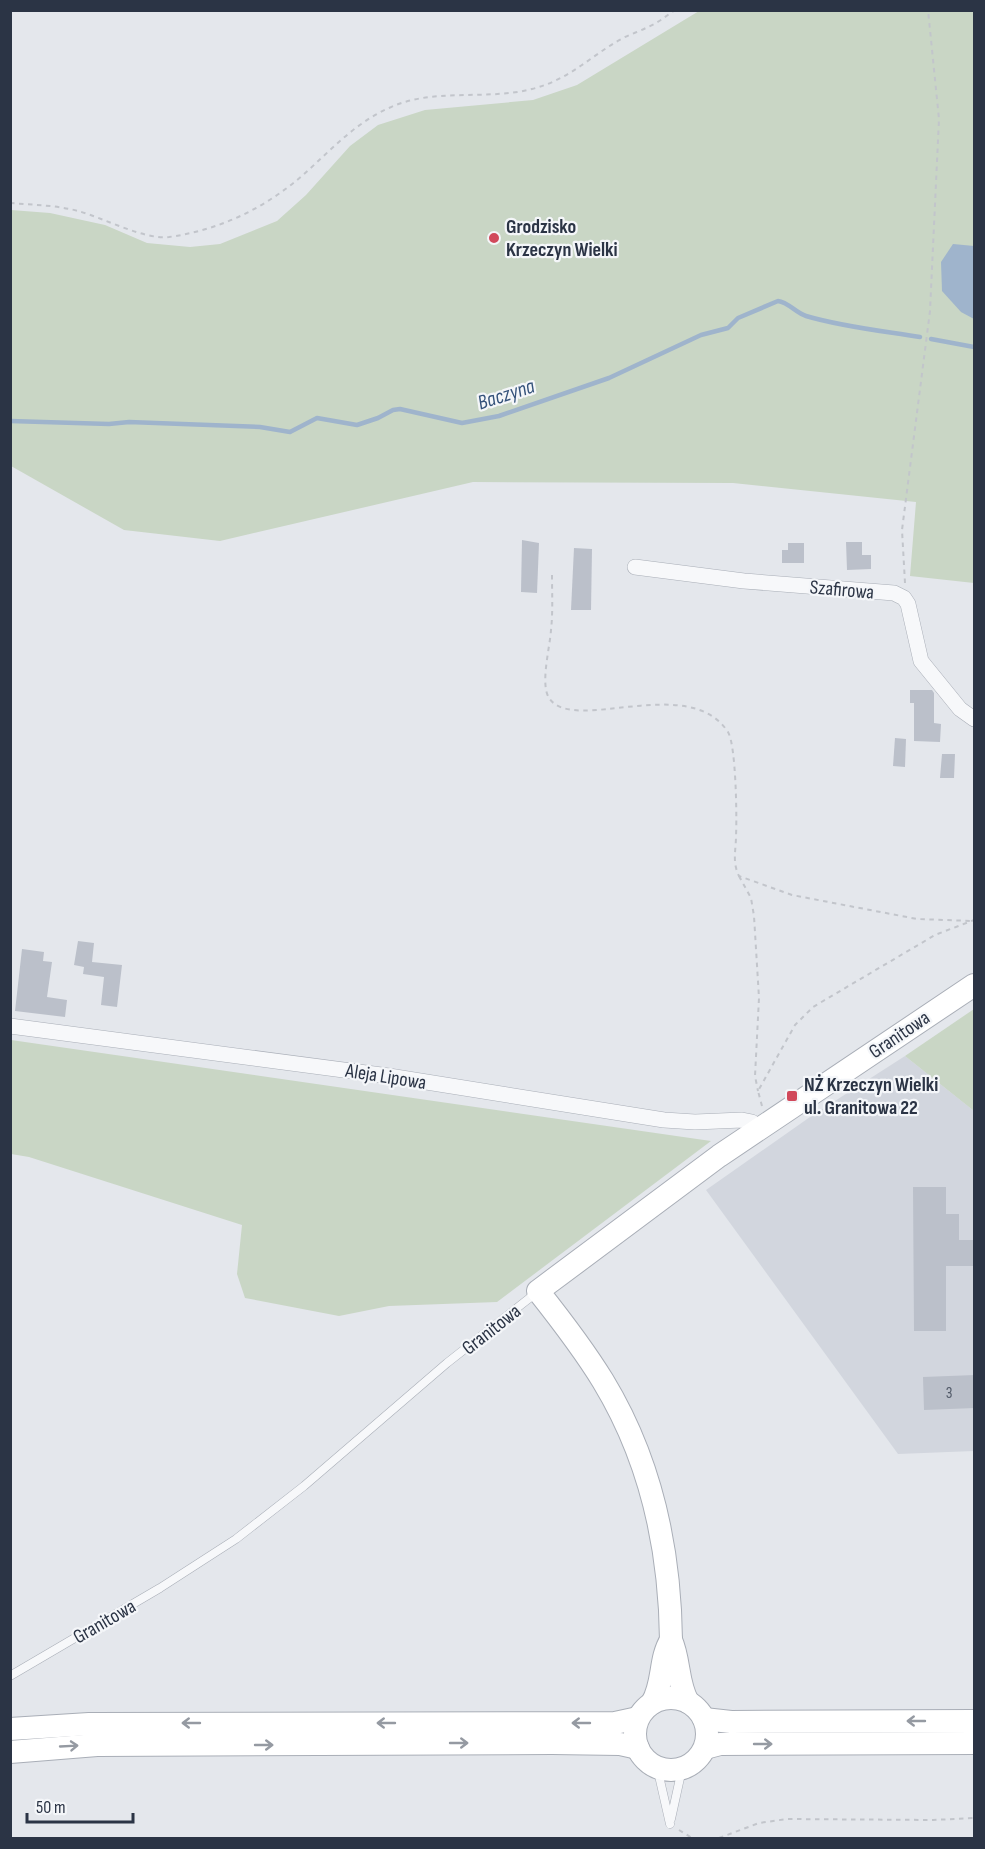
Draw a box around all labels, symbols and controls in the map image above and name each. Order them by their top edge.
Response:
place label: Grodzisko Krzeczyn Wielki [506,215,618,262]
marker: Grodzisko Krzeczyn Wielki [487,231,501,245]
water label: Baczyna [474,373,538,415]
street label: Szafirowa [809,575,875,605]
street label: Granitowa [865,1006,935,1064]
street label: Aleja Lipowa [343,1059,428,1095]
place label: NŻ Krzeczyn Wielki ul. Granitowa 22 [804,1073,938,1120]
marker: NŻ Krzeczyn Wielki ul. Granitowa 22 [785,1089,799,1103]
street label: Granitowa [457,1299,526,1360]
house number: 3 [946,1384,952,1403]
street label: Granitowa [69,1594,140,1649]
one-way arrow [907,1716,927,1727]
one-way arrow [181,1717,201,1729]
one-way arrow [376,1717,396,1729]
one-way arrow [571,1717,591,1729]
one-way arrow [448,1737,468,1749]
one-way arrow [752,1738,772,1750]
one-way arrow [253,1739,273,1750]
one-way arrow [58,1741,78,1752]
scale bar [27,1786,134,1824]
text: 50 m [36,1797,66,1818]

